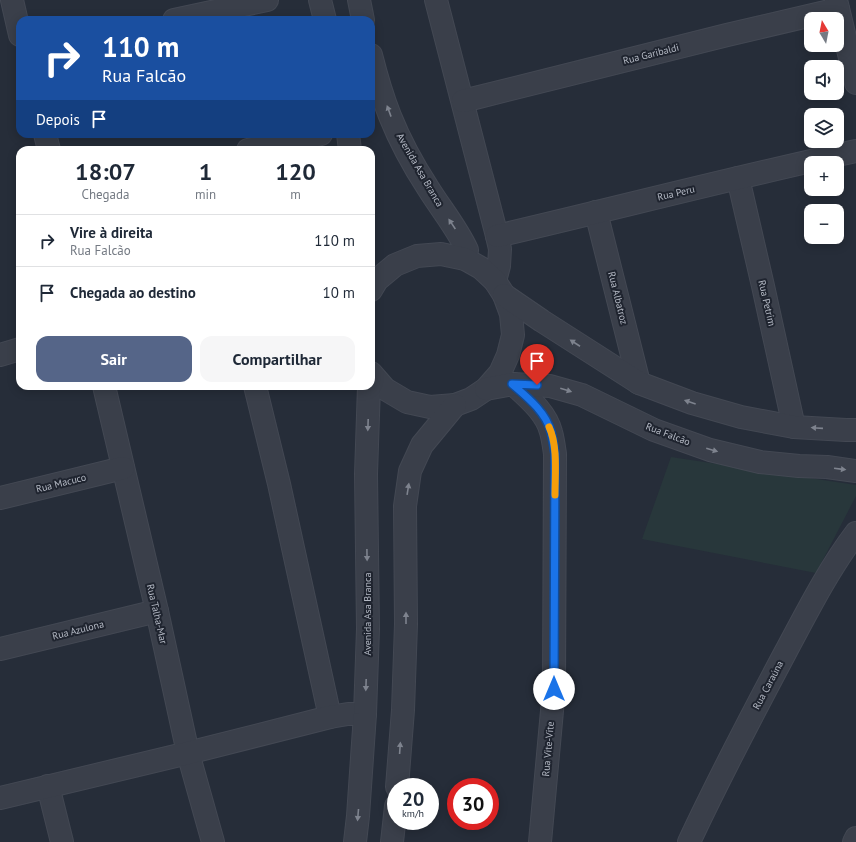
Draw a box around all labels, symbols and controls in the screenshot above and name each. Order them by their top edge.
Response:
north arrow [804,12,844,52]
map controls [804,12,844,244]
text: 110 m [102,28,179,65]
icon: right [36,32,88,84]
street label: Rua Garibaldi [622,41,680,67]
button: sound [804,60,844,100]
text: Rua Falcão [102,64,186,87]
one-way arrow [385,105,391,117]
icon: arrive [88,108,110,130]
button: layers [804,108,844,148]
text: Depois [36,110,80,129]
street label: Avenida Asa Branca [394,131,446,209]
text: 18:07 [75,156,136,187]
text: 1 [199,156,212,187]
text: 120 [275,156,316,187]
button: + [804,156,844,196]
street label: Rua Peru [656,182,696,204]
text: Chegada [82,186,129,203]
text: min [195,186,216,203]
text: m [290,186,301,203]
button: − [804,204,844,244]
one-way arrow [448,219,456,230]
text: Vire à direita [70,223,153,242]
icon: right [36,230,58,252]
text: 110 m [314,231,355,250]
text: Rua Falcão [70,242,131,259]
street label: Rua Albatroz [605,270,631,326]
street label: Rua Petrim [755,279,779,327]
icon: arrive [36,282,58,304]
text: Chegada ao destino [70,283,196,302]
text: 10 m [322,283,355,302]
button: Sair [36,336,192,382]
button: Compartilhar [200,336,355,382]
one-way arrow [570,339,580,347]
pin [520,344,554,385]
icon: arrive [526,350,548,372]
one-way arrow [560,387,572,393]
one-way arrow [684,399,696,405]
one-way arrow [364,419,371,431]
street label: Rua Falcão [644,420,692,448]
one-way arrow [811,425,823,432]
one-way arrow [706,447,718,453]
one-way arrow [834,466,846,472]
street label: Rua Macuco [35,470,87,496]
one-way arrow [405,482,411,495]
one-way arrow [364,549,370,562]
street label: Avenida Asa Branca [361,572,374,655]
street label: Rua Talha-Mar [144,583,170,646]
one-way arrow [403,611,409,624]
street label: Rua Azulona [51,617,105,643]
street label: Rua Caraúna [750,658,786,712]
position arrow [533,668,575,710]
one-way arrow [363,679,369,692]
street label: Rua Vite-Vite [539,721,557,777]
one-way arrow [397,742,404,754]
speed limit sign: 30 [447,778,499,830]
text: 20 [402,786,424,812]
text: km/h [402,807,424,820]
one-way arrow [354,809,361,821]

